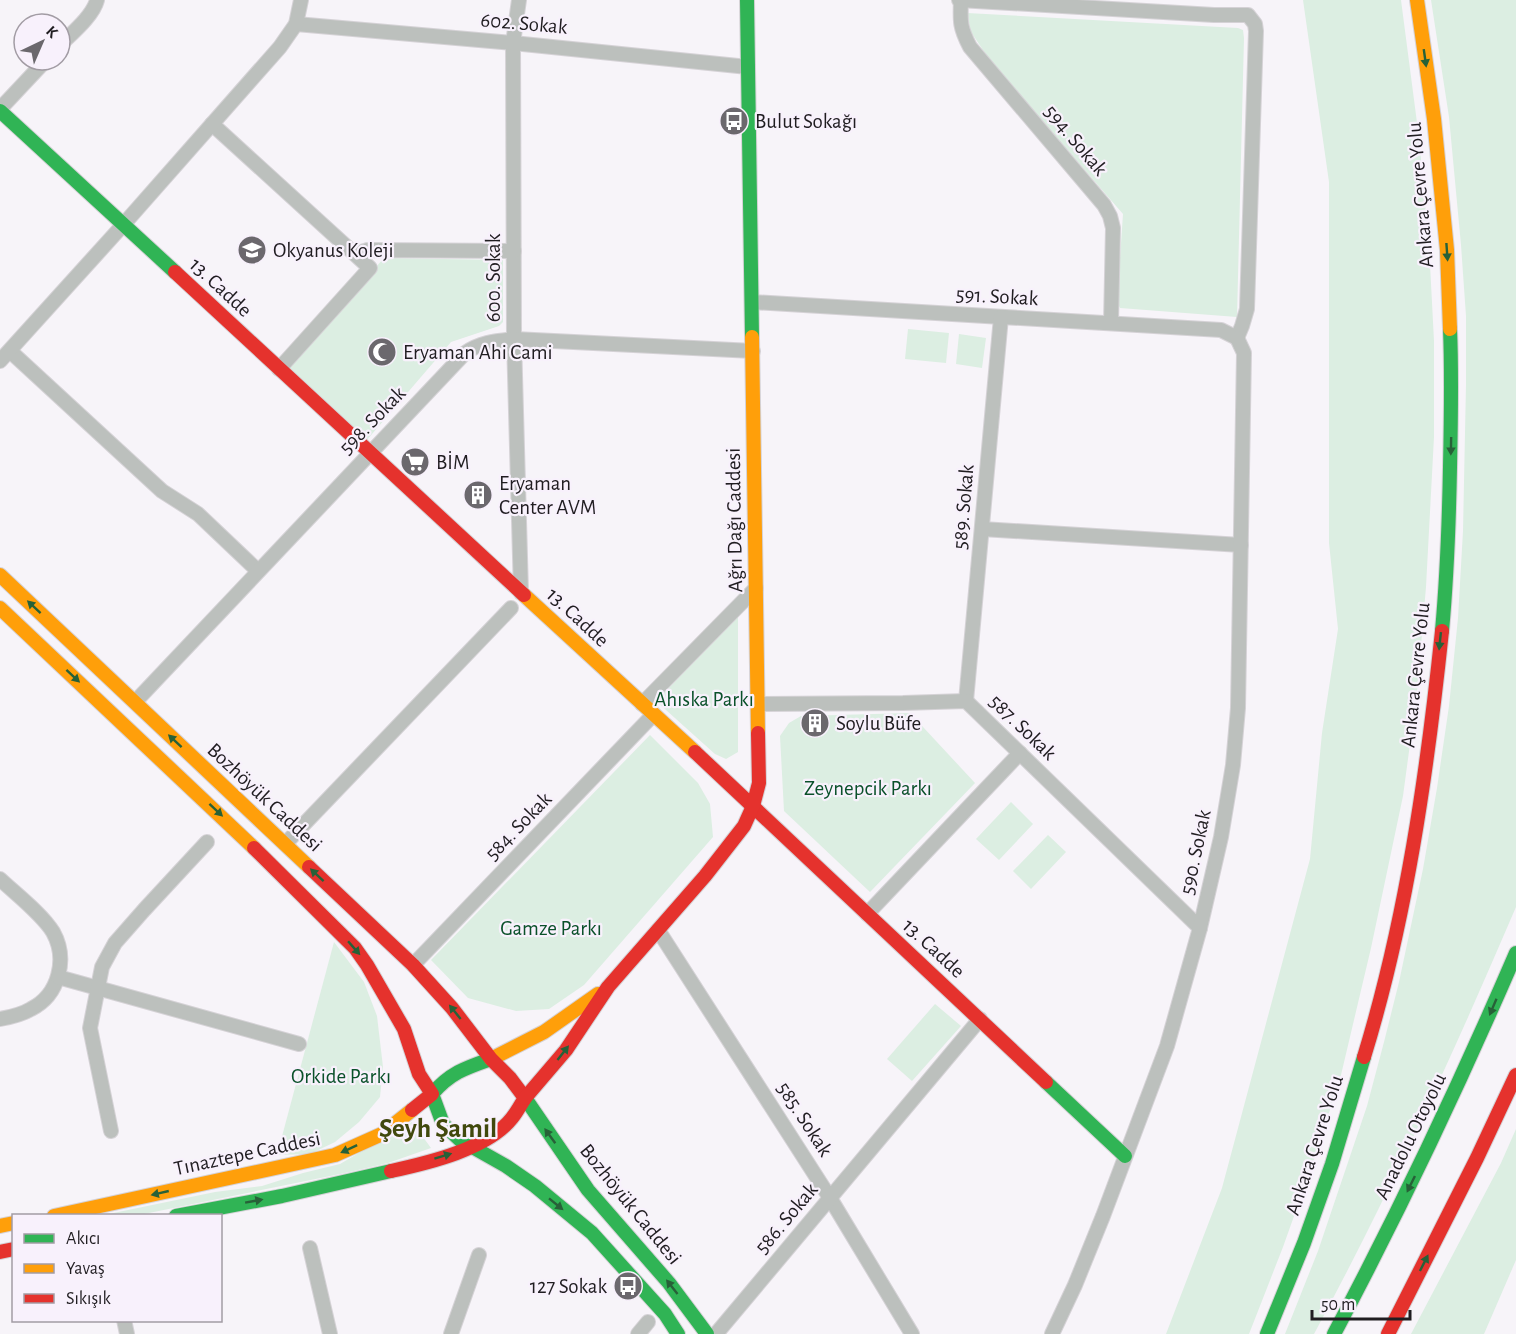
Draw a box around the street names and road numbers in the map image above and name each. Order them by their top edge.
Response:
street label: 602. Sokak [480,9,569,38]
street label: 594. Sokak [1040,101,1111,180]
street label: Ankara Çevre Yolu [1404,121,1437,269]
street label: 600. Sokak [483,233,504,322]
street label: 13. Cadde [186,254,256,321]
street label: 591. Sokak [955,284,1039,309]
street label: 598. Sokak [335,382,410,458]
street label: Ağrı Dağı Caddesi [723,447,746,592]
street label: 589. Sokak [949,463,978,550]
street label: 13. Cadde [543,584,613,651]
street label: Ankara Çevre Yolu [1397,601,1434,749]
street label: 587. Sokak [985,691,1060,764]
street label: Bozhöyük Caddesi [203,739,326,856]
street label: 584. Sokak [481,788,556,864]
street label: 590. Sokak [1176,807,1215,896]
street label: 13. Cadde [899,915,969,982]
street label: Anadolu Otoyolu [1371,1070,1450,1203]
street label: Ankara Çevre Yolu [1282,1072,1347,1218]
street label: 585. Sokak [773,1078,836,1161]
street label: Tınaztepe Caddesi [172,1128,322,1179]
street label: Bozhöyük Caddesi [576,1140,685,1269]
street label: 586. Sokak [751,1179,822,1258]

